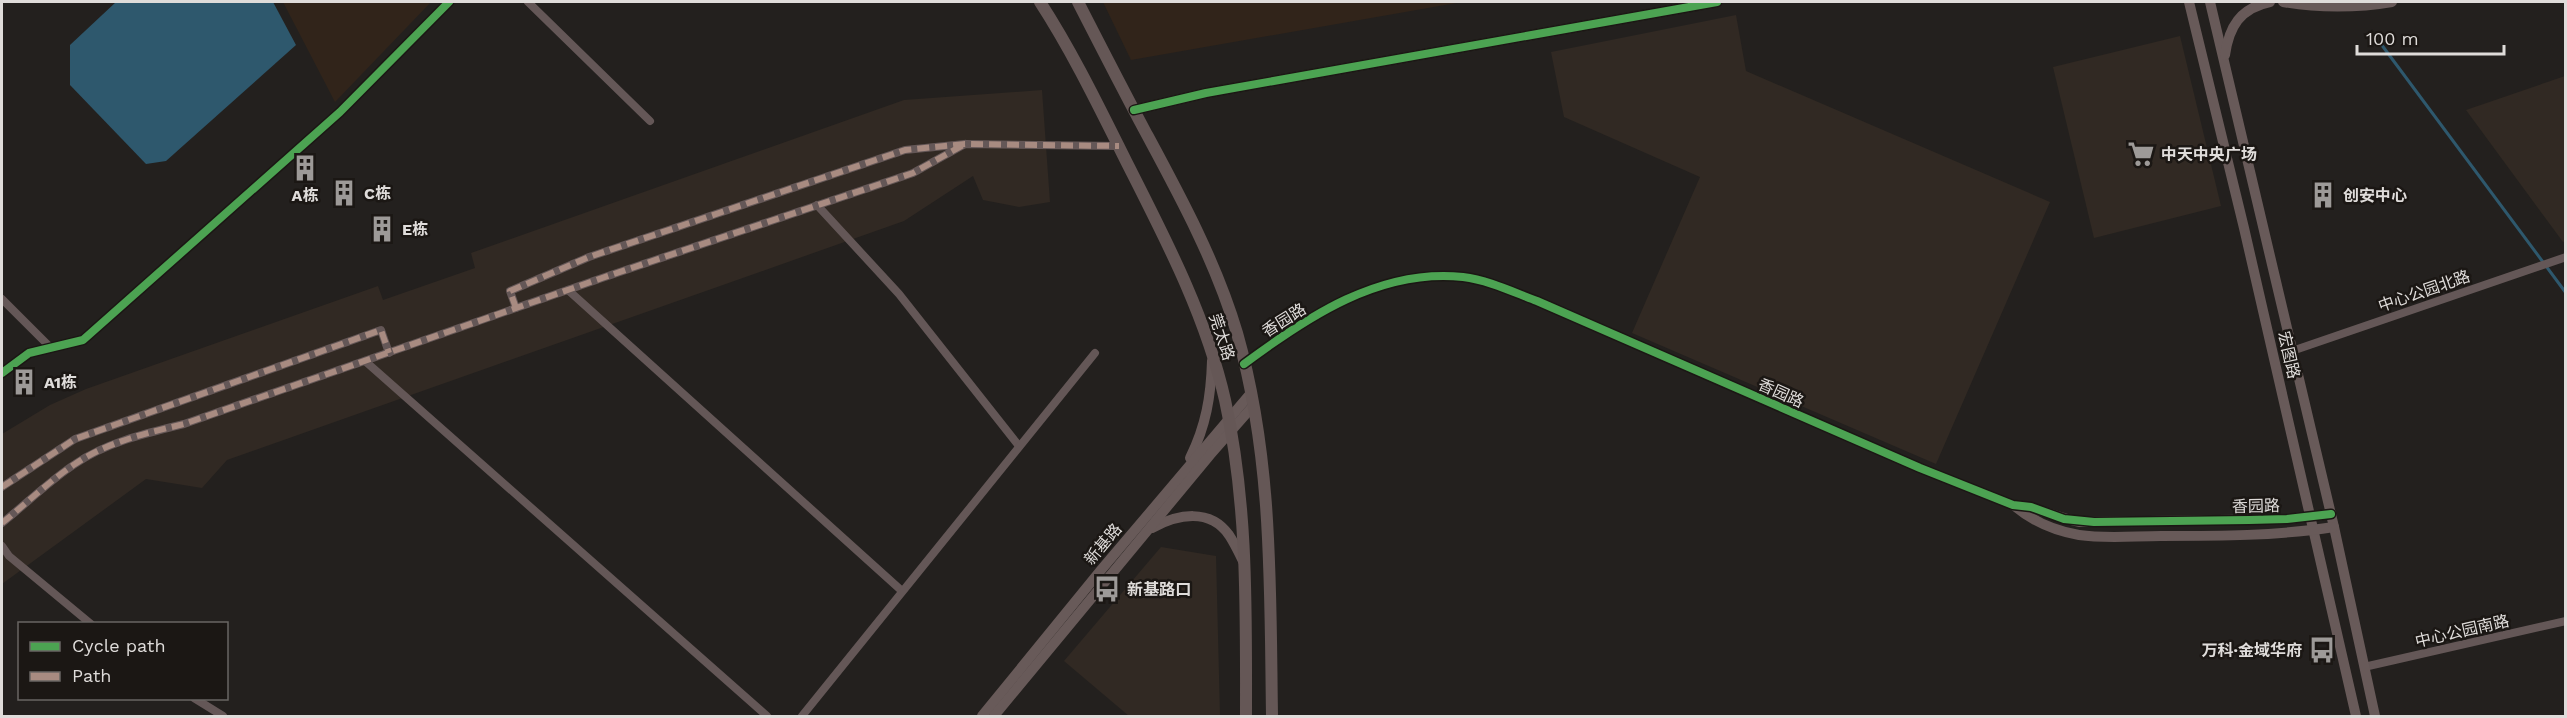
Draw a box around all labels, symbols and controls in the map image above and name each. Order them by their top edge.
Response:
scale bar [2357,18,2504,56]
text: 100 m [2366,28,2419,49]
supermarket icon: 中天中央广场 [2126,139,2156,169]
place label: 中天中央广场 [2161,145,2257,164]
building icon: A栋 [290,153,320,183]
building icon: C栋 [329,178,359,208]
building icon: 创安中心 [2308,180,2338,210]
place label: C栋 [364,184,391,203]
place label: A栋 [292,186,318,205]
place label: 创安中心 [2343,186,2407,205]
building icon: E栋 [367,214,397,244]
place label: E栋 [402,220,428,239]
street label: 中心公园北路 [2376,266,2472,316]
street label: 香园路 [1259,299,1309,341]
street label: 莞太路 [1206,311,1238,363]
street label: 宏图路 [2274,329,2304,381]
building icon: A1栋 [9,367,39,397]
place label: A1栋 [44,373,77,392]
street label: 香园路 [1755,375,1807,411]
street label: 香园路 [2232,496,2280,516]
street label: 新基路 [1080,520,1126,568]
bus stop icon: 新基路口 [1092,574,1122,604]
place label: 新基路口 [1127,580,1191,599]
street label: 中心公园南路 [2413,611,2511,651]
legend [18,622,228,700]
text: Cycle path [72,635,166,656]
bus stop icon: 万科·金域华府 [2307,635,2337,665]
place label: 万科·金域华府 [2202,641,2302,660]
text: Path [72,665,112,686]

